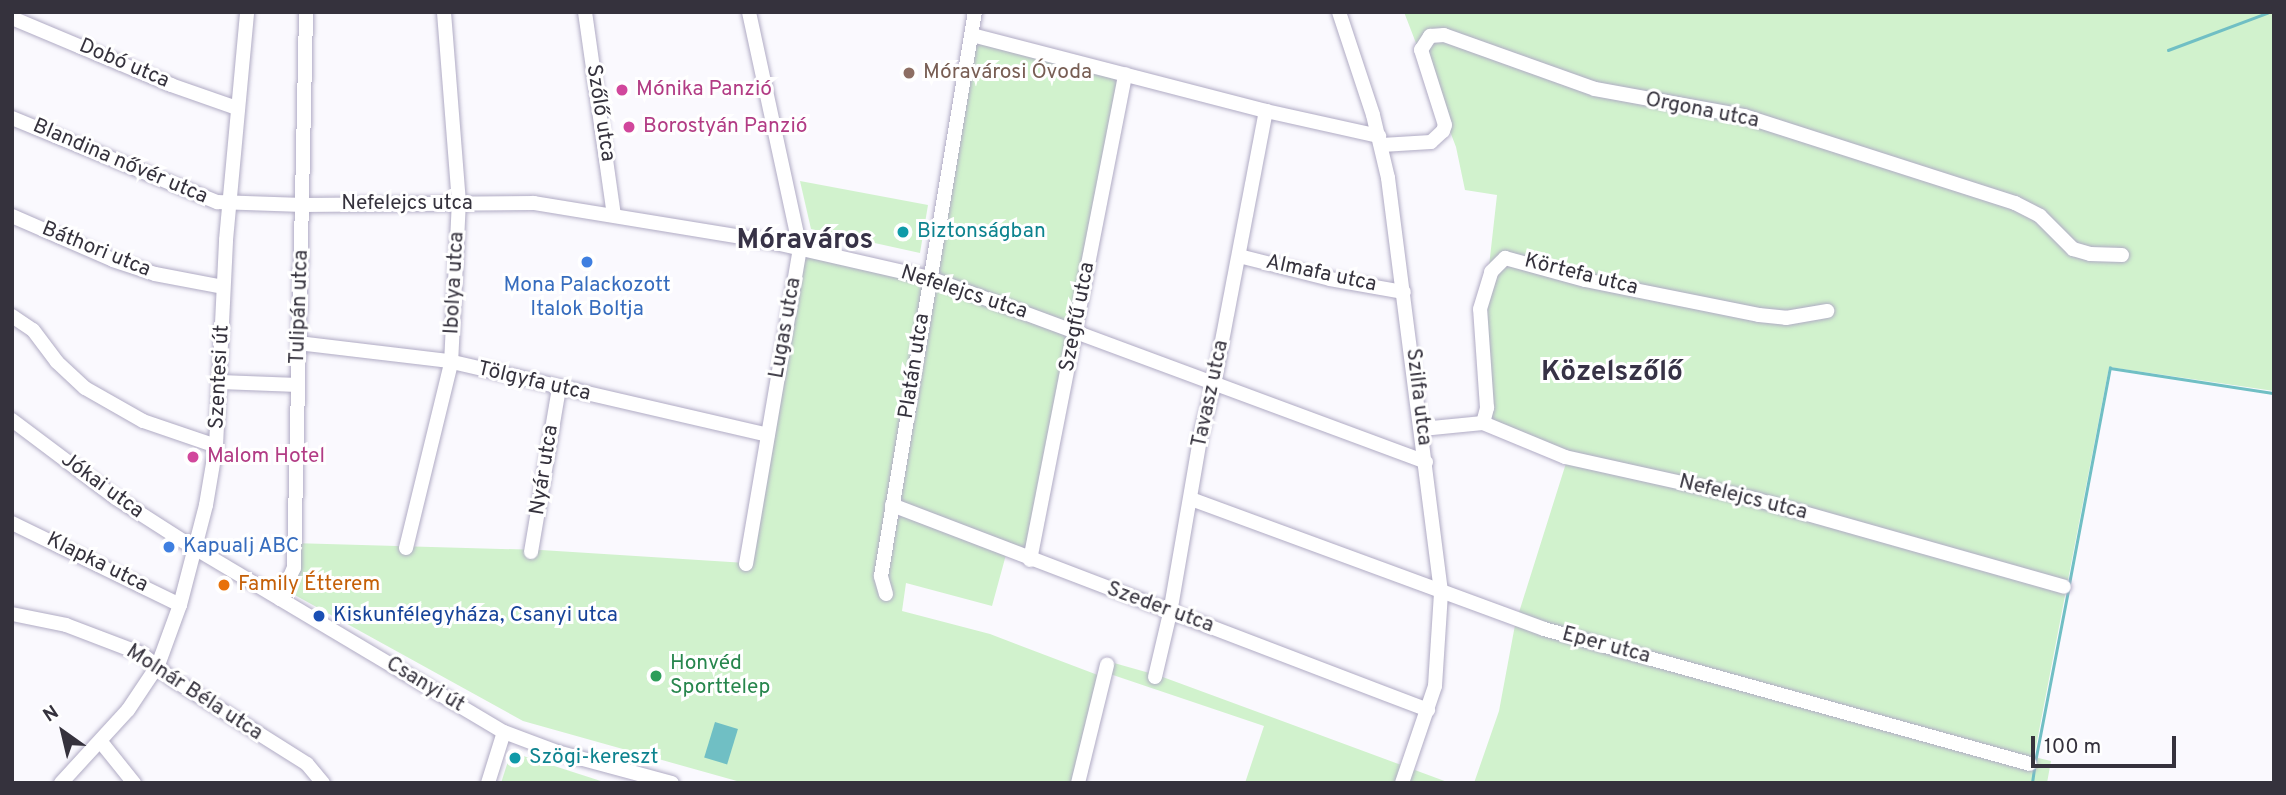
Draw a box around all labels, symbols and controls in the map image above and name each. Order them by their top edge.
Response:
street label: Dobó utca [75,34,173,94]
place label: Móravárosi Óvoda [923,60,1092,86]
street label: Szőlő utca [580,63,620,163]
marker: Móravárosi Óvoda [901,65,917,81]
place label: Mónika Panzió [636,77,772,103]
marker: Mónika Panzió [614,82,630,98]
street label: Orgona utca [1643,88,1761,134]
street label: Blandina nővér utca [29,114,211,210]
place label: Borostyán Panzió [643,114,807,140]
marker: Borostyán Panzió [621,119,637,135]
street label: Nefelejcs utca [341,191,473,217]
street label: Báthori utca [38,217,154,283]
place label: Biztonságban [917,219,1046,245]
district label: Móraváros [737,224,873,258]
marker: Biztonságban [895,224,911,240]
street label: Ibolya utca [440,231,470,335]
street label: Tulipán utca [285,249,315,365]
street label: Körtefa utca [1522,249,1640,301]
street label: Almafa utca [1263,250,1379,298]
marker: Mona Palackozott Italok Boltja [579,254,595,270]
street label: Szegfű utca [1055,260,1101,374]
street label: Nefelejcs utca [898,261,1030,325]
place label: Mona Palackozott Italok Boltja [503,273,671,323]
street label: Lugas utca [765,276,807,380]
street label: Platán utca [894,312,936,420]
street label: Szentesi út [205,324,235,430]
street label: Tavasz utca [1187,338,1235,450]
street label: Szilfa utca [1400,347,1436,447]
district label: Közelszőlő [1541,356,1683,390]
street label: Tölgyfa utca [475,357,593,407]
street label: Nyár utca [525,423,565,517]
place label: Malom Hotel [207,444,325,470]
street label: Jókai utca [56,448,148,524]
marker: Malom Hotel [185,449,201,465]
street label: Nefelejcs utca [1676,470,1810,526]
street label: Klapka utca [42,528,152,598]
place label: Kapualj ABC [183,534,300,560]
marker: Kapualj ABC [161,539,177,555]
place label: Family Étterem [238,572,380,598]
marker: Family Étterem [216,577,232,593]
street label: Szeder utca [1103,577,1217,639]
place label: Kiskunfélegyháza, Csanyi utca [333,603,618,629]
marker: Kiskunfélegyháza, Csanyi utca [311,608,327,624]
street label: Eper utca [1559,622,1653,670]
street label: Molnár Béla utca [121,639,267,747]
place label: Honvéd Sporttelep [670,651,770,701]
street label: Csanyi út [381,652,469,718]
marker: Honvéd Sporttelep [648,668,664,684]
north arrow [28,697,98,767]
text: N [39,701,64,728]
scale bar [2034,722,2179,766]
text: 100 m [2044,734,2101,761]
place label: Szögi-kereszt [529,745,658,771]
marker: Szögi-kereszt [507,750,523,766]

